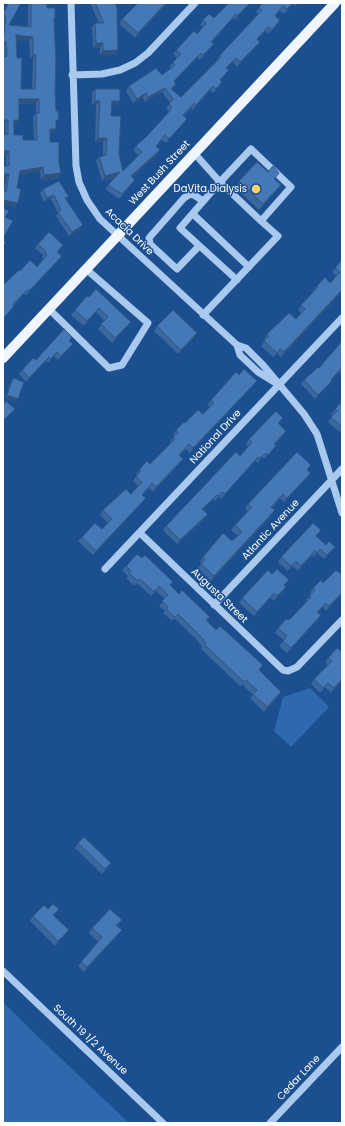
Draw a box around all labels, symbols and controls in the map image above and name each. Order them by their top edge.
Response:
street label: West Bush Street [127,138,193,208]
place label: DaVita Dialysis [174,183,247,195]
marker: DaVita Dialysis [250,183,262,195]
street label: Acacia Drive [102,206,156,258]
street label: National Drive [188,407,244,467]
street label: Atlantic Avenue [240,497,302,563]
street label: Augusta Street [188,566,250,626]
street label: South 19 1/2 Avenue [50,1002,130,1078]
street label: Cedar Lane [275,1053,323,1103]

